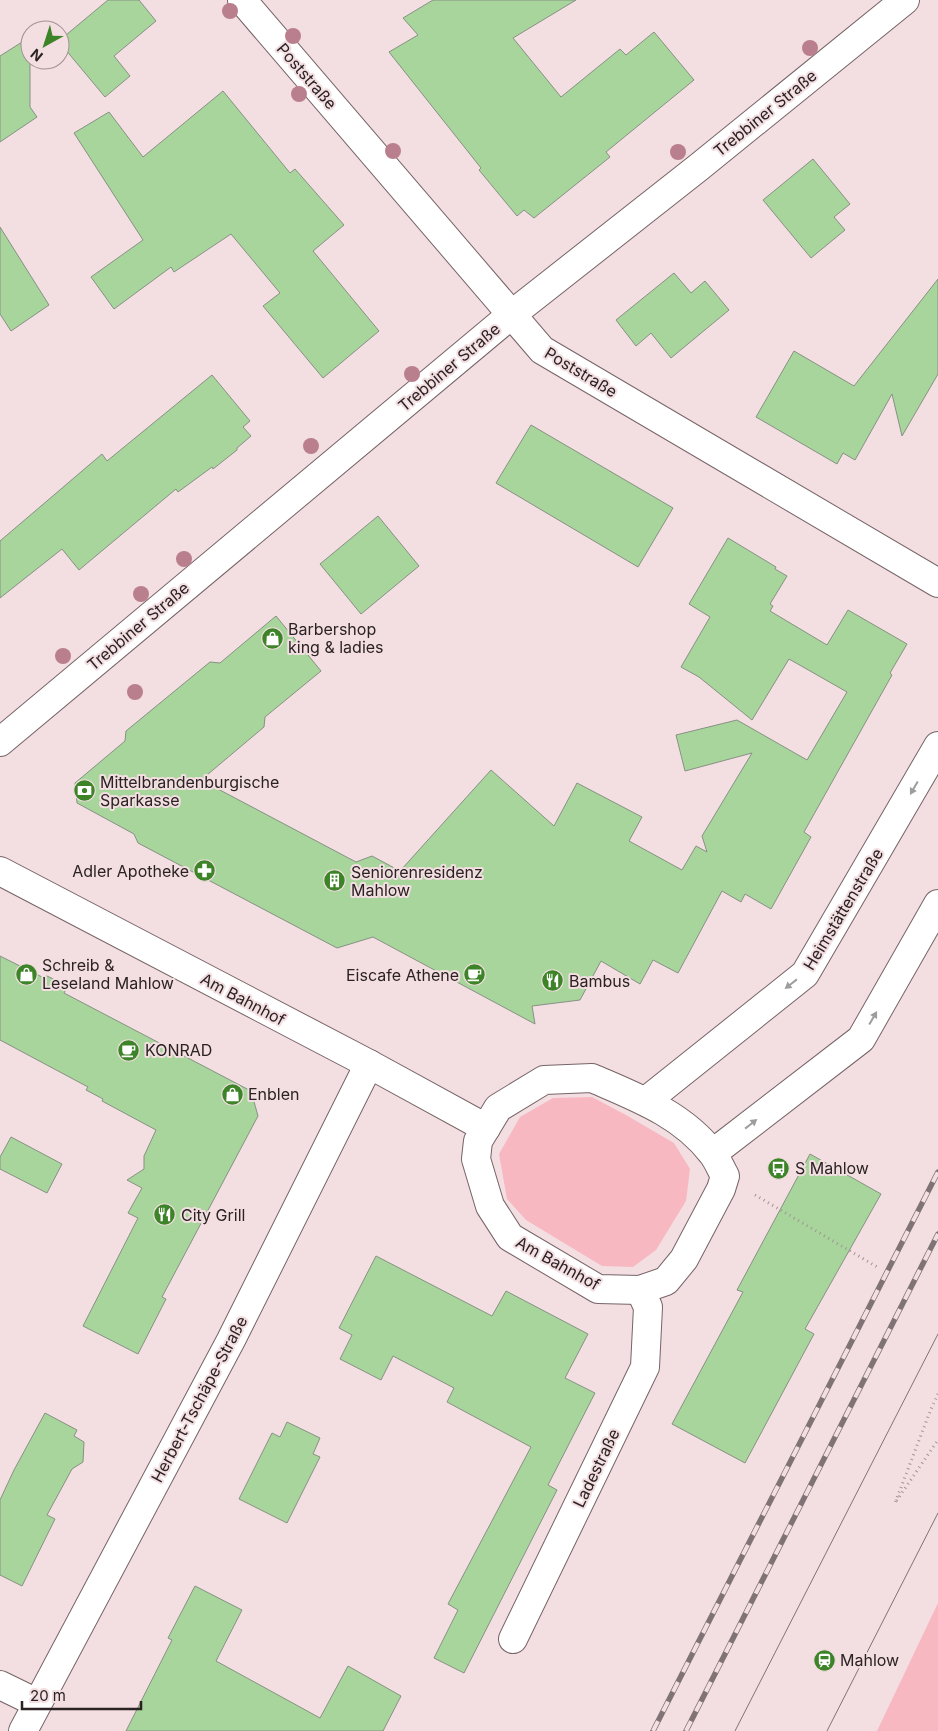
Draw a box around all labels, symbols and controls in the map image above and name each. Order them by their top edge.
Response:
north arrow [20,20,70,70]
street label: Poststraße [273,39,341,113]
text: N [27,46,46,65]
street label: Trebbiner Straße [709,65,821,161]
street label: Trebbiner Straße [394,319,504,415]
street label: Poststraße [541,343,621,401]
street label: Trebbiner Straße [83,578,193,674]
place label: Barbershop king & ladies [288,619,384,657]
shop icon: Barbershop king & ladies [260,626,284,650]
place label: Mittelbrandenburgische Sparkasse [100,772,279,810]
bank icon: Mittelbrandenburgische Sparkasse [72,779,96,803]
one-way arrow [909,782,918,795]
street label: Heimstättenstraße [799,845,887,973]
pharmacy icon: Adler Apotheke [193,859,217,883]
place label: Adler Apotheke [72,861,189,881]
place label: Seniorenresidenz Mahlow [351,862,483,900]
building icon: Seniorenresidenz Mahlow [323,869,347,893]
place label: Schreib & Leseland Mahlow [42,955,174,993]
shop icon: Schreib & Leseland Mahlow [14,962,38,986]
cafe icon: Eiscafe Athene [463,963,487,987]
place label: Eiscafe Athene [346,965,459,985]
street label: Am Bahnhof [197,968,289,1030]
restaurant icon: Bambus [541,969,565,993]
place label: Bambus [569,971,630,991]
one-way arrow [785,979,798,990]
one-way arrow [868,1011,877,1025]
cafe icon: KONRAD [117,1038,141,1062]
place label: KONRAD [145,1040,212,1060]
shop icon: Enblen [220,1082,244,1106]
place label: Enblen [248,1084,300,1104]
one-way arrow [744,1118,757,1129]
bus stop icon: S Mahlow [767,1156,791,1180]
place label: S Mahlow [795,1158,869,1178]
restaurant icon: City Grill [153,1203,177,1227]
place label: City Grill [181,1205,245,1225]
street label: Am Bahnhof [513,1232,604,1294]
street label: Herbert-Tschäpe-Straße [147,1312,251,1486]
street label: Ladestraße [568,1425,624,1511]
station icon: Mahlow [812,1648,836,1672]
place label: Mahlow [840,1650,899,1670]
scale bar [22,1678,141,1710]
text: 20 m [30,1686,66,1705]

